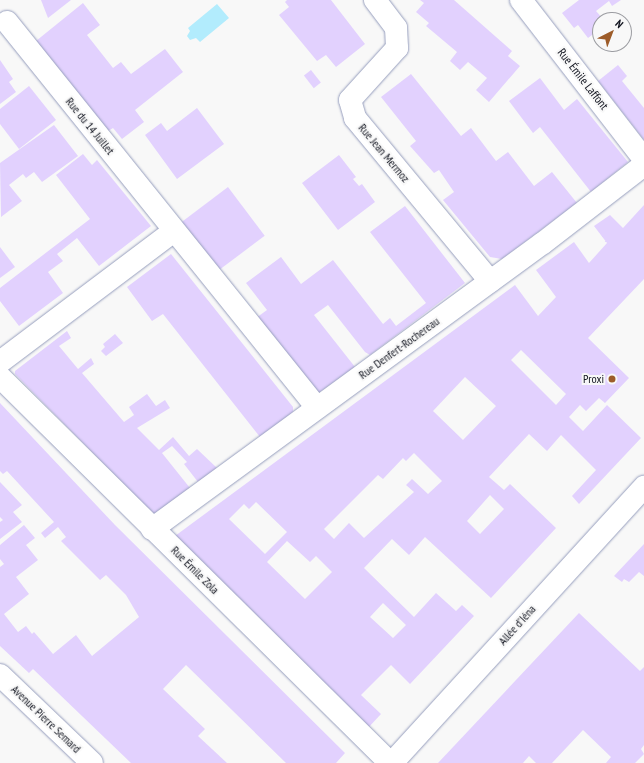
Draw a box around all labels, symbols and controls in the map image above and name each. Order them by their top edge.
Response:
north arrow [592,12,632,52]
text: N [612,17,626,31]
street label: Rue Émile Laffont [555,46,611,112]
street label: Rue du 14 Juillet [63,95,117,157]
street label: Rue Jean Mermoz [355,121,413,185]
street label: Rue Denfert-Rochereau [356,314,442,382]
place label: Proxi [583,372,604,386]
marker: Proxi [607,374,617,384]
street label: Rue Émile Zola [168,543,222,597]
street label: Allée d'Iéna [495,602,539,648]
street label: Avenue Pierre Semard [8,682,84,756]

